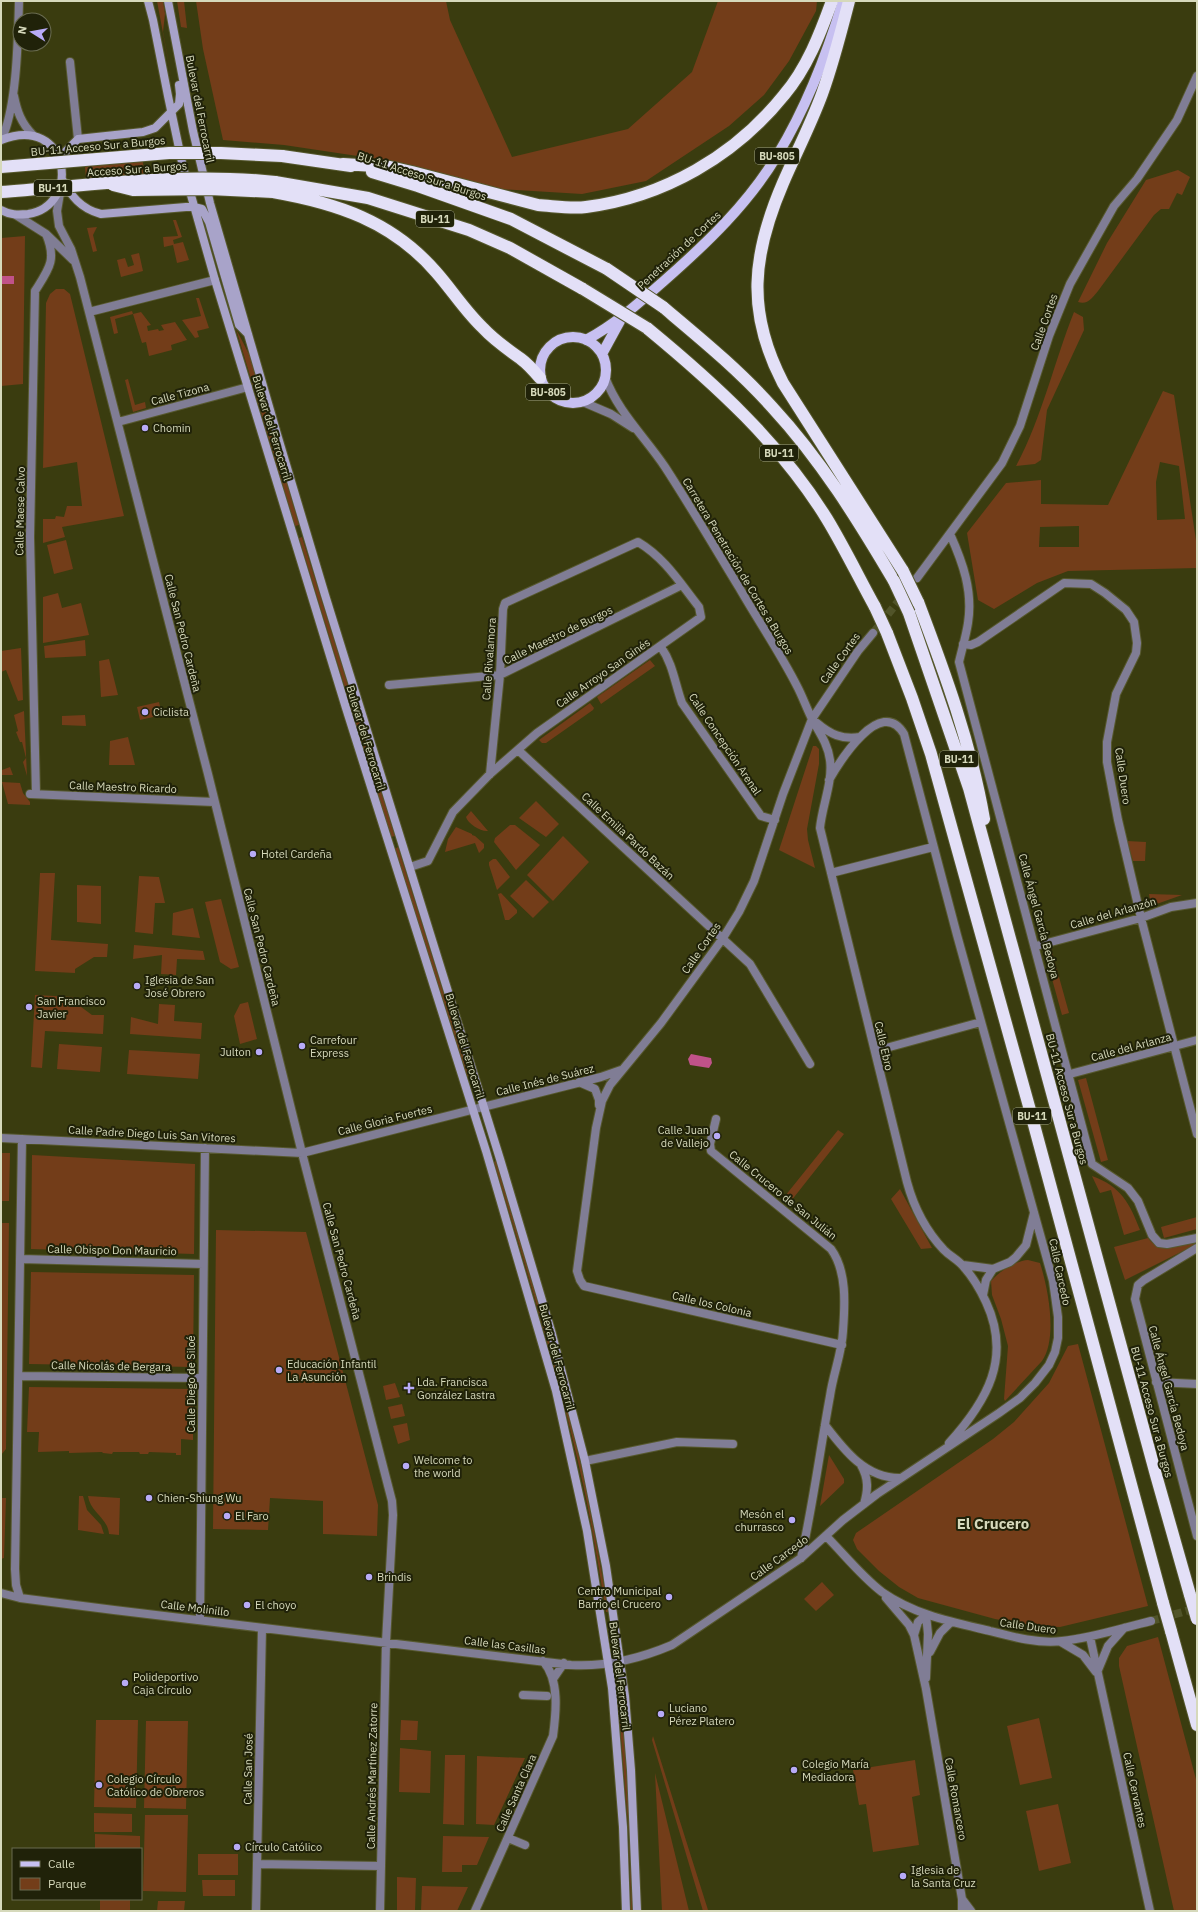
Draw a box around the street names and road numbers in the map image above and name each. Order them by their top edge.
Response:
street label: Bulevar del Ferrocarril [183,54,217,164]
street label: BU-11 Acceso Sur a Burgos [30,133,166,159]
street label: BU-11 Acceso Sur a Burgos [356,148,488,204]
road number: BU-805 [755,148,799,164]
street label: Acceso Sur a Burgos [86,159,188,179]
road number: BU-11 [34,180,72,196]
street label: Penetración de Cortes [634,208,724,292]
road number: BU-11 [416,211,454,227]
street label: Calle Cortes [1027,292,1061,352]
street label: Bulevar del Ferrocarril [249,374,295,482]
street label: Calle Tizona [149,379,211,408]
road number: BU-805 [526,384,570,400]
road number: BU-11 [760,445,798,461]
street label: Calle Maese Calvo [12,466,28,556]
street label: Carretera Penetración de Cortes a Burgos [680,475,796,657]
street label: Calle San Pedro Cardeña [162,573,204,694]
street label: Calle Maestro de Burgos [501,603,615,667]
street label: Calle Rivalamora [479,617,499,701]
street label: Calle Cortes [817,630,863,686]
street label: Calle Arroyo San Ginés [553,635,653,711]
street label: Bulevar del Ferrocarril [343,684,389,792]
street label: Calle Concepción Arenal [686,690,764,798]
street label: Calle Duero [1112,747,1134,805]
road number: BU-11 [940,751,978,767]
street label: Calle Maestro Ricardo [69,778,177,796]
street label: Calle Emilia Pardo Bazán [579,789,677,883]
street label: Calle Ángel García Bedoya [1016,852,1063,980]
street label: Calle San Pedro Cardeña [241,887,283,1008]
street label: Calle del Arlanzón [1068,894,1158,932]
street label: Calle Cortes [678,920,724,976]
street label: Bulevar del Ferrocarril [442,992,488,1100]
street label: Calle Ebro [872,1020,896,1072]
street label: Calle del Arlanza [1089,1030,1173,1064]
street label: BU-11 Acceso Sur a Burgos [1043,1032,1091,1166]
street label: Calle Inés de Suárez [495,1061,595,1099]
street label: Calle Gloria Fuertes [336,1102,434,1138]
road number: BU-11 [1013,1108,1051,1124]
street label: Calle Padre Diego Luis San Vitores [68,1123,236,1145]
street label: Calle Crucero de San Julián [726,1147,840,1243]
street label: Calle San Pedro Cardeña [320,1201,364,1321]
street label: Calle Carcedo [1046,1237,1074,1307]
street label: Calle Obispo Don Mauricio [47,1242,177,1258]
street label: Calle los Colonia [671,1288,753,1320]
street label: Bulevar del Ferrocarril [536,1302,578,1412]
street label: Calle Ángel García Bedoya [1146,1324,1193,1452]
street label: Calle Diego de Siloé [184,1335,198,1433]
street label: BU-11 Acceso Sur a Burgos [1128,1345,1176,1479]
street label: Calle Nicolás de Bergara [51,1358,171,1374]
street label: Calle Carcedo [747,1532,811,1584]
street label: Calle Molinillo [160,1597,230,1619]
street label: Calle Duero [999,1615,1057,1637]
street label: Bulevar del Ferrocarril [606,1621,634,1731]
street label: Calle las Casillas [463,1633,547,1657]
street label: Calle Andrés Martínez Zatorre [364,1703,380,1849]
street label: Calle San José [240,1733,256,1805]
street label: Calle Cervantes [1120,1751,1150,1829]
street label: Calle Santa Clara [493,1752,539,1834]
street label: Calle Romancero [942,1757,970,1841]

